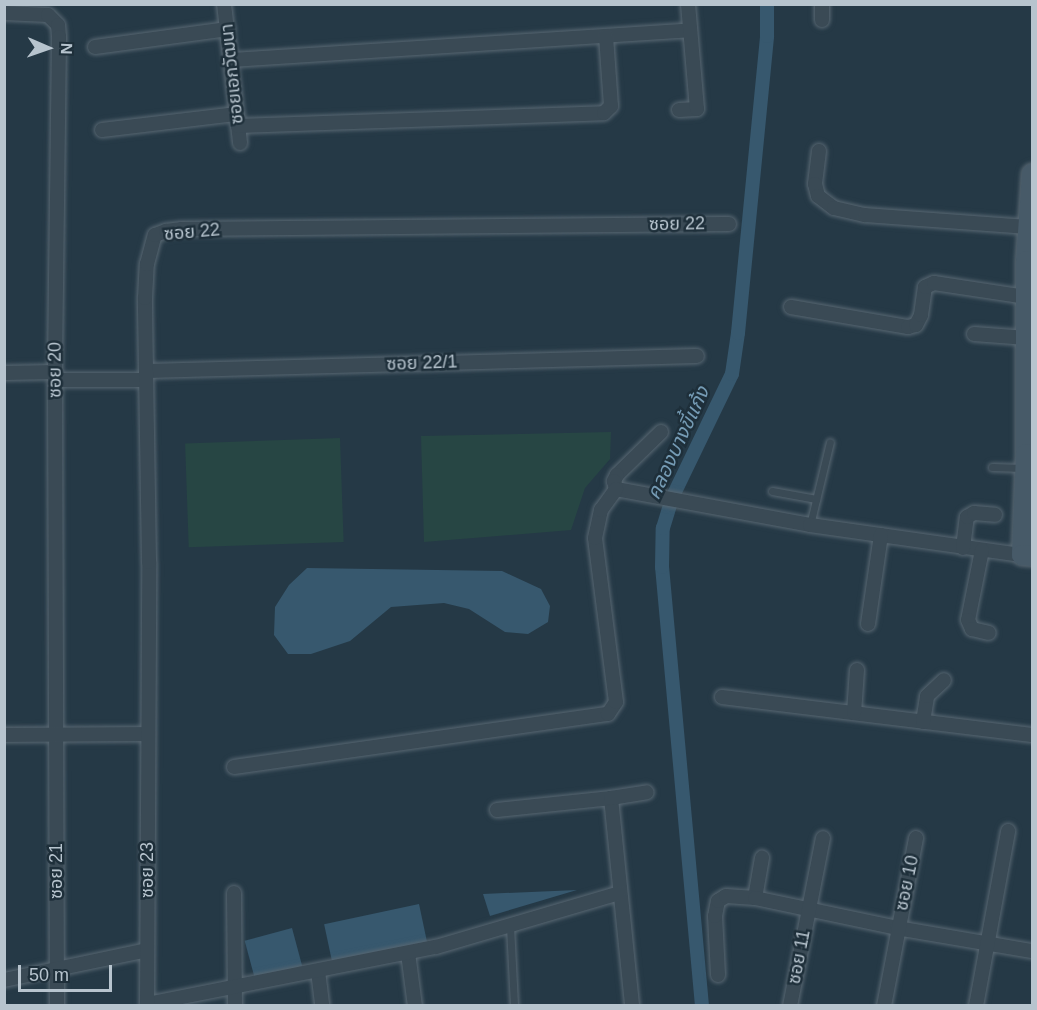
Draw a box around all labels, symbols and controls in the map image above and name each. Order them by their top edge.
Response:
north arrow [18,18,78,78]
street label: ซอยเอกวัฒนา [216,23,248,125]
text: N [58,43,75,55]
street label: ซอย 22 [649,213,705,235]
street label: ซอย 22 [163,219,221,245]
street label: ซอย 20 [44,342,66,398]
street label: ซอย 22/1 [386,351,458,375]
water label: คลองบางขี้แก้ง [641,383,715,503]
street label: ซอย 23 [136,842,158,898]
street label: ซอย 21 [45,843,67,899]
street label: ซอย 10 [891,853,923,913]
street label: ซอย 11 [783,928,815,986]
scale bar [21,953,116,991]
text: 50 m [29,965,69,985]

